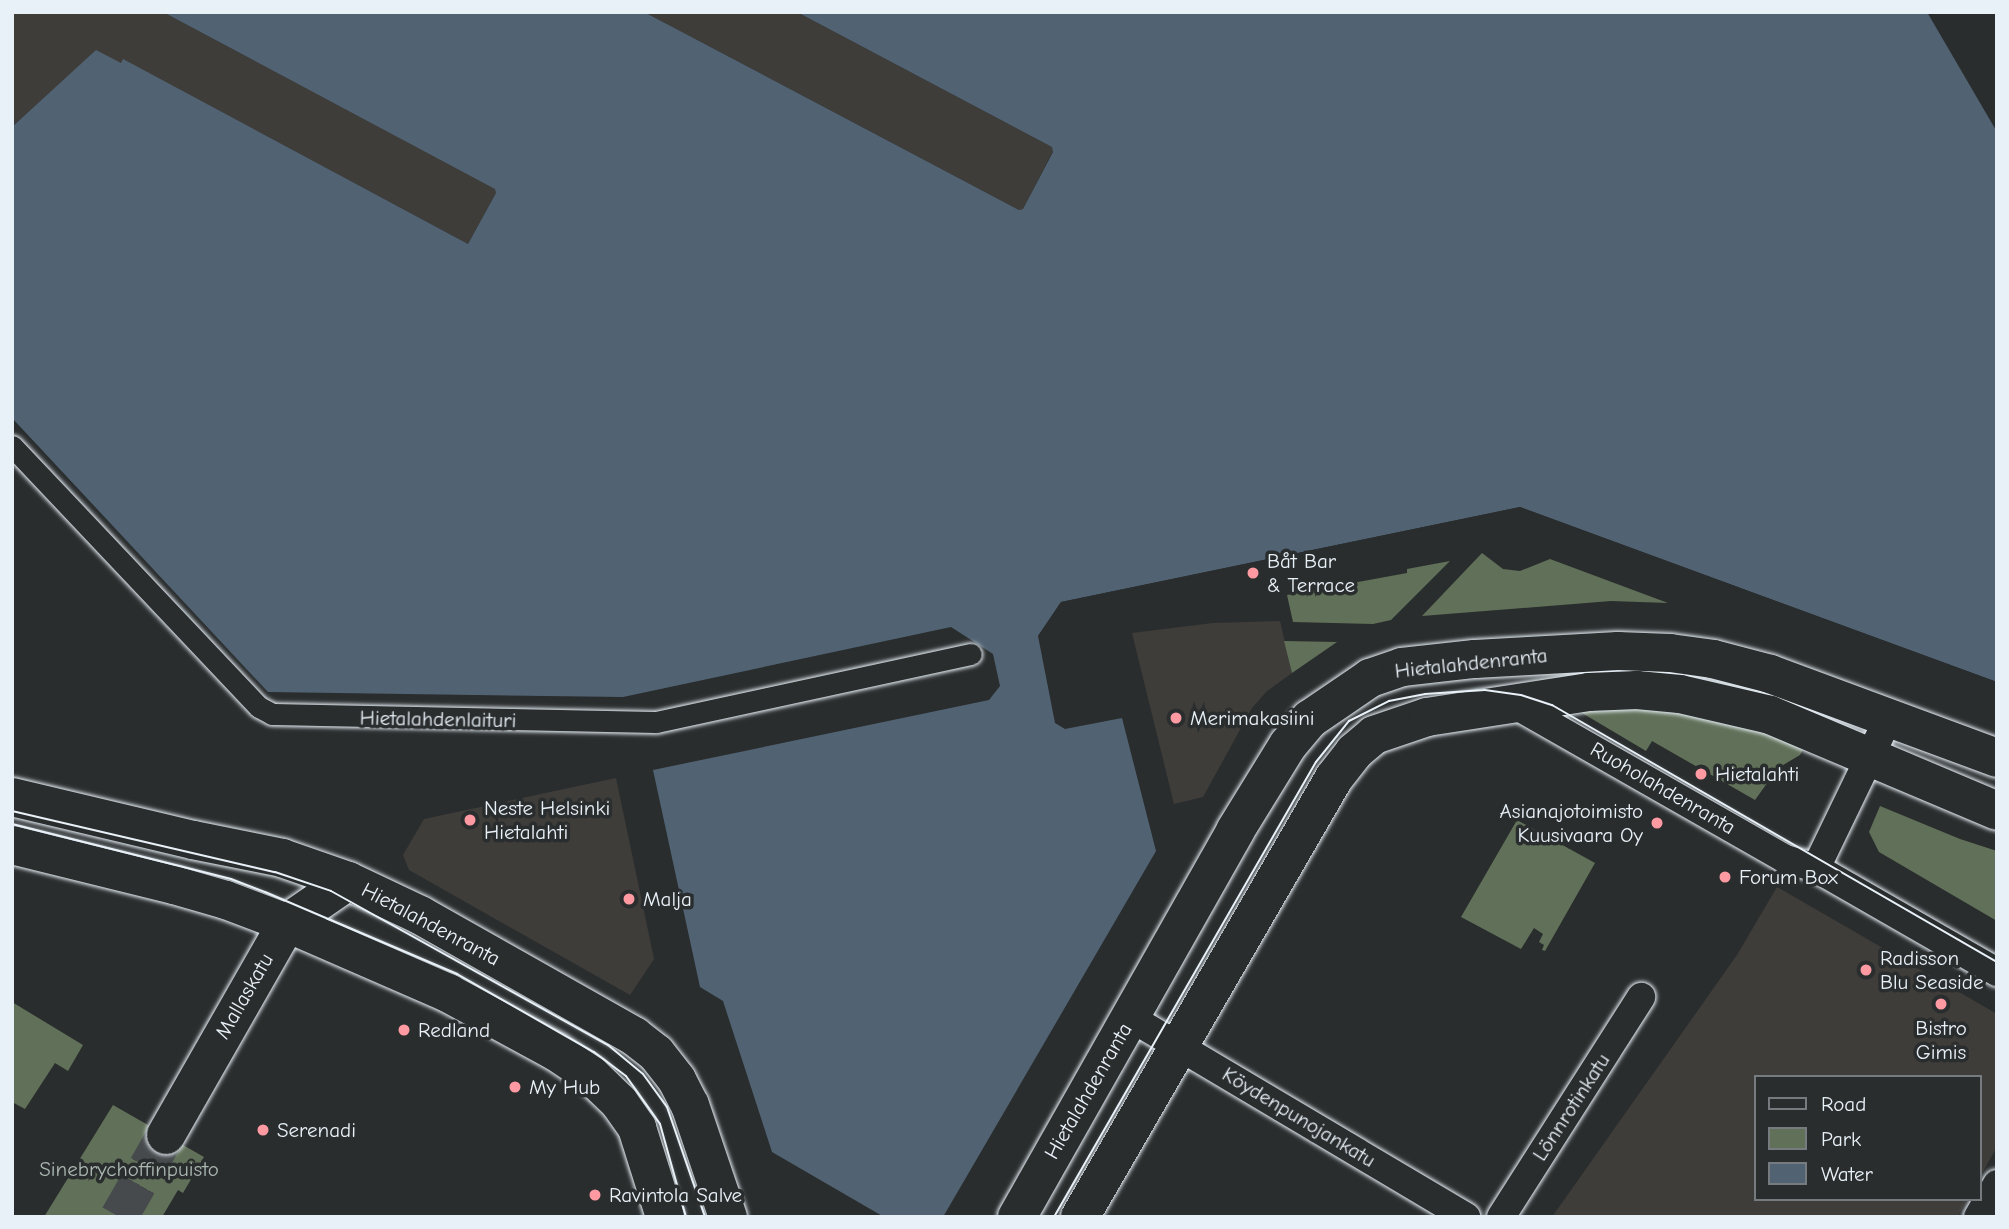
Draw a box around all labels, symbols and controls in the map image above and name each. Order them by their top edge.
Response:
place label: Båt Bar & Terrace [1267,548,1355,598]
marker: Båt Bar & Terrace [1245,565,1261,581]
street label: Hietalahdenranta [1393,642,1549,684]
street label: Hietalahdenlaituri [359,705,517,733]
place label: Merimakasiini [1190,705,1315,731]
marker: Merimakasiini [1168,710,1184,726]
street label: Ruoholahdenranta [1586,736,1740,840]
place label: Hietalahti [1715,761,1799,787]
marker: Hietalahti [1693,766,1709,782]
place label: Neste Helsinki Hietalahti [484,795,610,845]
place label: Asianajotoimisto Kuusivaara Oy [1499,798,1643,848]
marker: Neste Helsinki Hietalahti [462,812,478,828]
marker: Asianajotoimisto Kuusivaara Oy [1649,815,1665,831]
place label: Forum Box [1739,864,1838,890]
marker: Forum Box [1717,869,1733,885]
street label: Hietalahdenranta [357,877,505,971]
place label: Malja [643,886,692,912]
marker: Malja [621,891,637,907]
place label: Radisson Blu Seaside [1880,945,1983,995]
street label: Mallaskatu [209,949,279,1043]
marker: Radisson Blu Seaside [1858,962,1874,978]
marker: Bistro Gimis [1933,996,1949,1012]
place label: Bistro Gimis [1915,1015,1967,1065]
place label: Redland [418,1017,490,1043]
street label: Hietalahdenranta [1039,1018,1137,1164]
marker: Redland [396,1022,412,1038]
street label: Lönnrotinkatu [1527,1049,1615,1165]
street label: Köydenpunojankatu [1218,1061,1380,1173]
place label: My Hub [529,1074,600,1100]
legend [1754,1075,1981,1201]
marker: My Hub [507,1079,523,1095]
text: Road [1821,1092,1866,1116]
place label: Serenadi [277,1117,356,1143]
marker: Serenadi [255,1122,271,1138]
text: Park [1821,1127,1861,1151]
park label: Sinebrychoffinpuisto [39,1156,219,1182]
text: Water [1821,1162,1873,1186]
place label: Ravintola Salve [609,1182,742,1208]
marker: Ravintola Salve [587,1187,603,1203]

